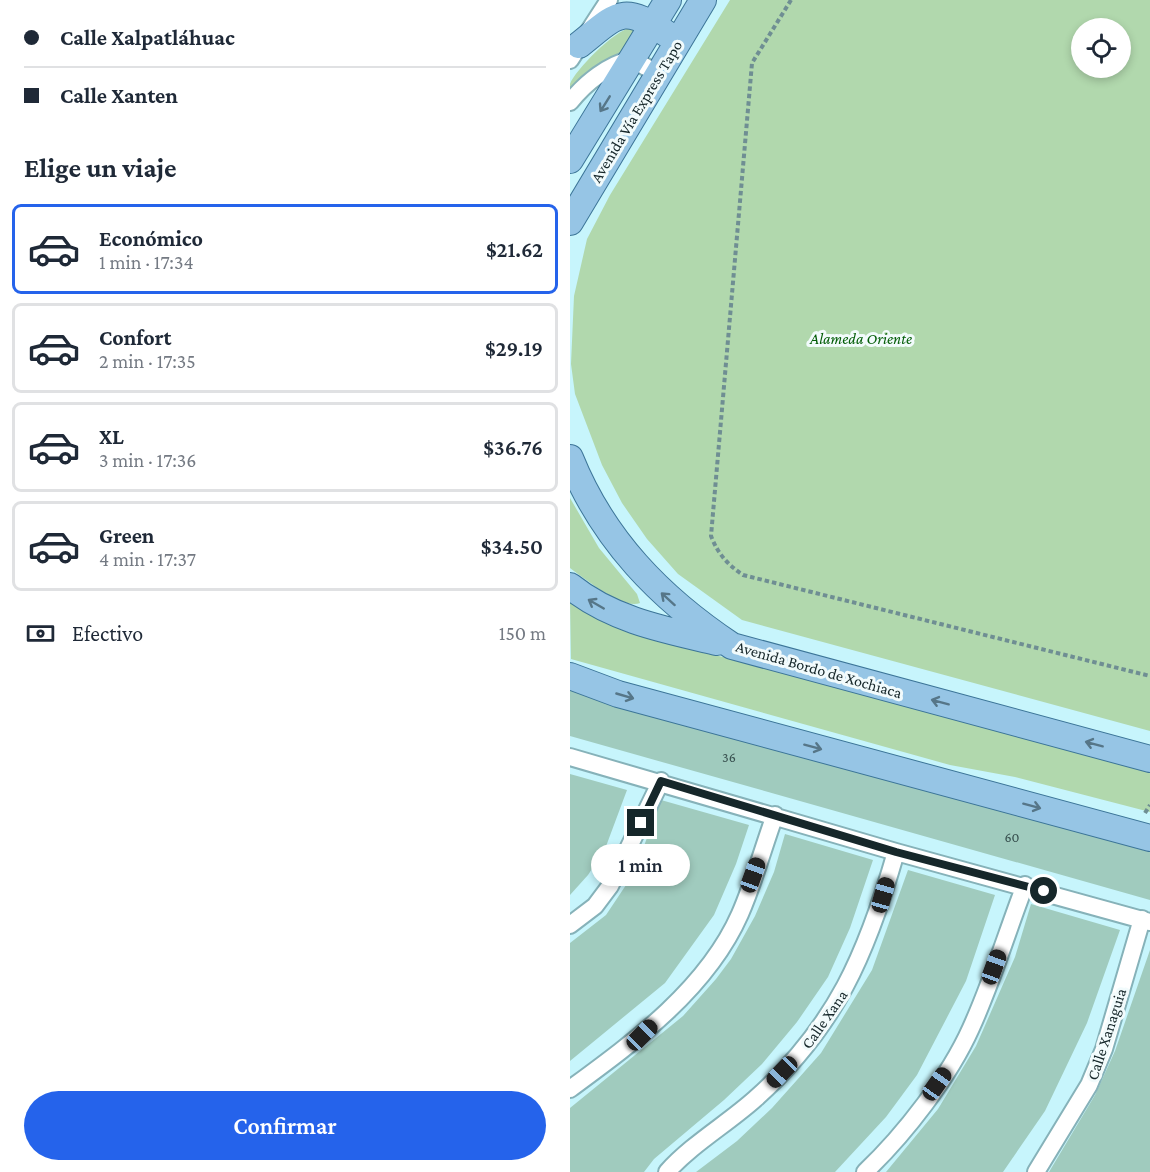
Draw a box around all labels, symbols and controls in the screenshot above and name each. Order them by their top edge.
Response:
map controls [1071,18,1131,78]
button: locate [1071,18,1131,78]
text: Calle Xalpatláhuac [60,25,235,50]
street label: Avenida Vía Express Tapo [587,37,686,186]
text: Calle Xanten [60,83,178,108]
one-way arrow [598,95,611,112]
text: Elige un viaje [24,153,177,183]
icon: car [27,222,81,276]
text: Económico [99,226,203,251]
text: $21.62 [486,237,543,262]
text: 1 min · 17:34 [99,251,194,273]
icon: car [27,321,81,375]
text: Confort [99,325,172,350]
park label: Alameda Oriente [809,330,912,347]
text: $29.19 [485,336,543,361]
text: 2 min · 17:35 [99,350,196,372]
icon: car [27,420,81,474]
text: XL [99,424,124,449]
text: $36.76 [483,435,543,460]
text: 3 min · 17:36 [99,449,196,471]
icon: car [27,519,81,573]
text: Green [99,523,155,548]
text: $34.50 [481,534,543,559]
text: 4 min · 17:37 [99,548,196,570]
one-way arrow [661,592,676,606]
one-way arrow [588,598,605,610]
icon: cash [24,617,57,650]
text: Efectivo [72,621,143,646]
text: 150 m [499,622,546,644]
street label: Avenida Bordo de Xochiaca [734,638,904,702]
one-way arrow [615,691,634,702]
one-way arrow [931,696,950,708]
one-way arrow [1084,738,1103,749]
one-way arrow [803,742,822,753]
house number: 36 [722,749,736,765]
one-way arrow [1022,800,1041,812]
route end [627,809,654,836]
house number: 60 [1004,829,1020,845]
callout: 1 min [592,844,691,886]
text: 1 min [618,854,663,876]
car [738,855,768,895]
car [869,875,897,915]
route start [1030,877,1057,904]
car [979,947,1009,987]
street label: Calle Xana [798,986,851,1052]
street label: Calle Xanaguia [1084,986,1130,1082]
car [623,1016,661,1054]
car [763,1053,801,1091]
car [919,1064,955,1104]
button: Confirmar [24,1091,546,1160]

